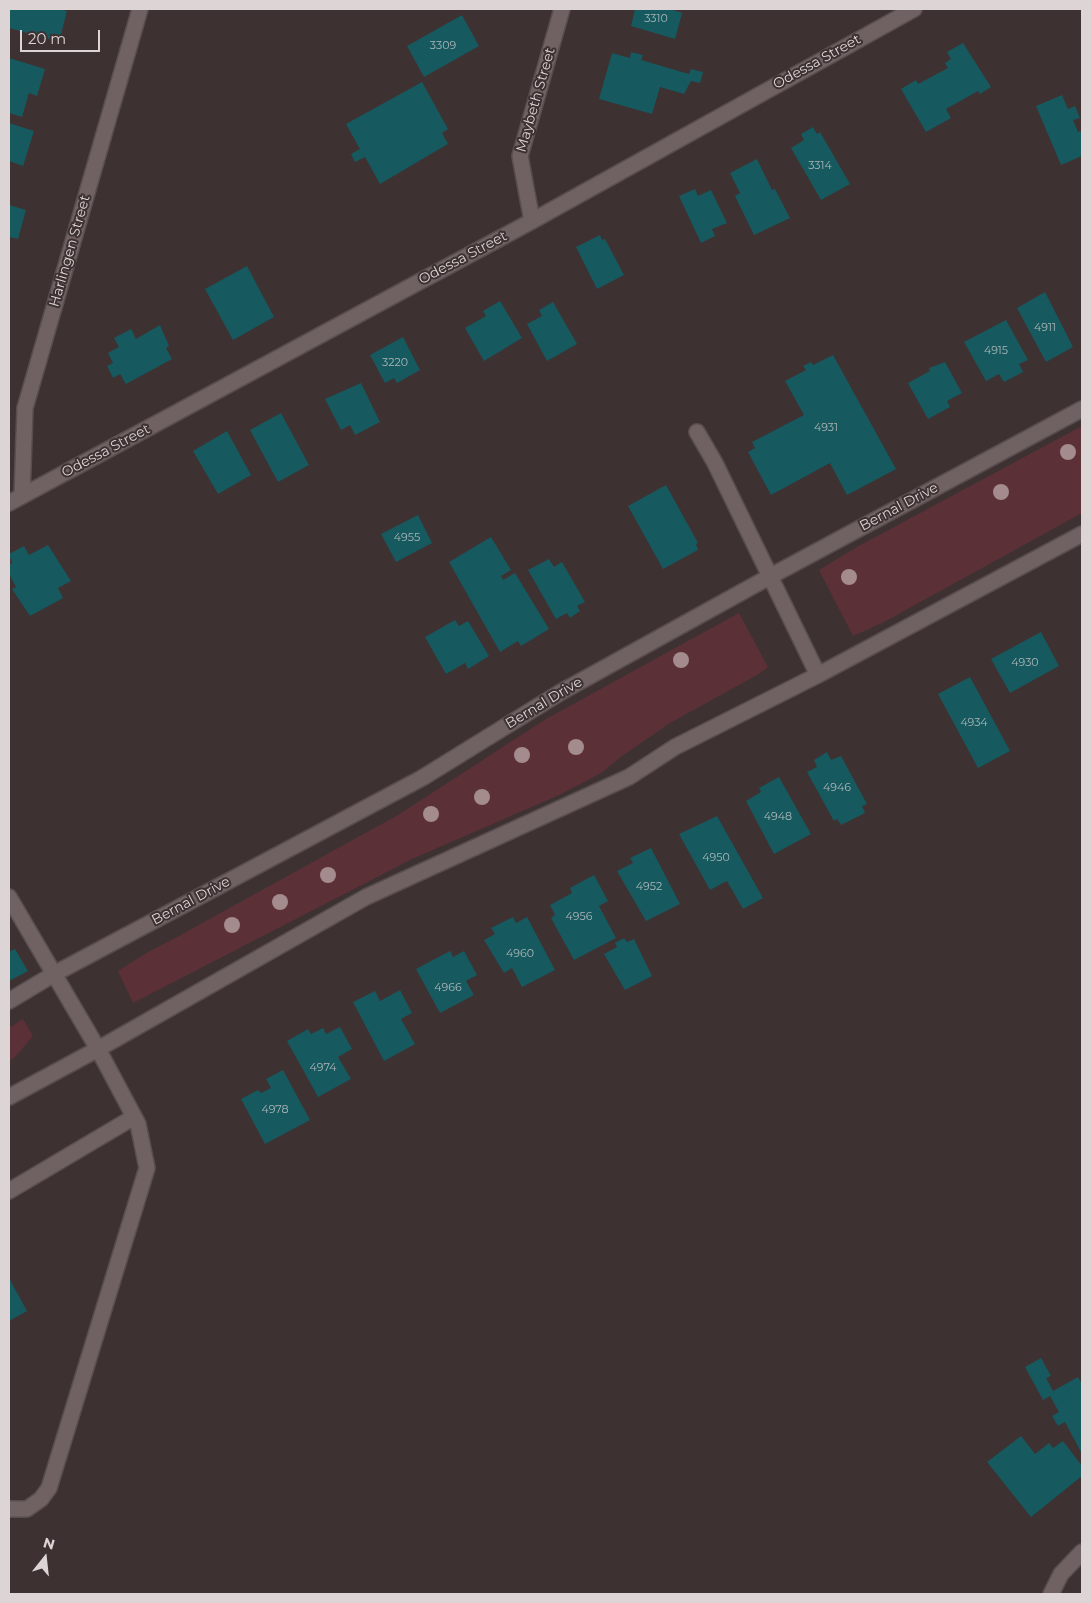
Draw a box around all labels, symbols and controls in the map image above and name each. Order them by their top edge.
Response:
house number: 3310 [644,12,668,26]
scale bar [22,20,102,52]
text: 20 m [28,29,66,48]
street label: Odessa Street [770,31,864,93]
house number: 3309 [430,39,456,53]
street label: Maybeth Street [513,46,559,154]
house number: 3314 [808,159,832,173]
street label: Harlingen Street [46,193,94,309]
street label: Odessa Street [416,228,510,288]
house number: 4911 [1034,321,1056,335]
house number: 4915 [984,344,1008,358]
house number: 3220 [382,356,408,370]
street label: Odessa Street [59,421,153,481]
house number: 4931 [814,421,838,435]
street label: Bernal Drive [857,479,941,535]
house number: 4955 [394,531,420,545]
house number: 4930 [1011,656,1039,670]
street label: Bernal Drive [503,674,585,732]
house number: 4934 [960,716,988,730]
house number: 4946 [823,781,851,795]
house number: 4948 [764,810,792,824]
house number: 4950 [702,851,730,865]
street label: Bernal Drive [149,873,233,929]
house number: 4952 [636,880,662,894]
house number: 4956 [566,910,592,924]
house number: 4960 [506,947,534,961]
house number: 4966 [434,981,462,995]
house number: 4974 [310,1061,336,1075]
house number: 4978 [261,1103,289,1117]
north arrow [20,1533,70,1583]
text: N [41,1533,57,1554]

